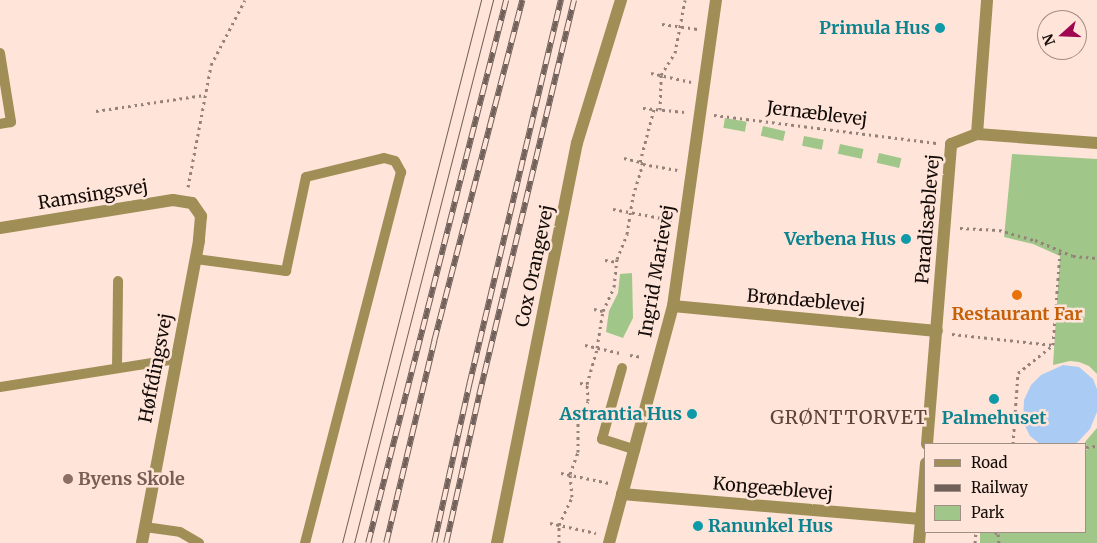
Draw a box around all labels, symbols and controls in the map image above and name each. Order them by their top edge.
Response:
north arrow [1037,10,1087,60]
place label: Primula Hus [819,17,930,39]
marker: Primula Hus [934,22,946,34]
text: N [1038,32,1059,48]
street label: Jernæblevej [765,97,869,131]
street label: Paradisæblevej [912,153,944,285]
street label: Ramsingsvej [36,176,150,214]
street label: Cox Orangevej [512,203,558,329]
street label: Ingrid Marievej [635,203,679,339]
place label: Verbena Hus [784,228,896,250]
marker: Verbena Hus [900,233,912,245]
street label: Brøndæblevej [746,285,866,317]
marker: Restaurant Far [1011,289,1023,301]
place label: Restaurant Far [951,303,1083,325]
street label: Høffdingsvej [135,311,177,425]
marker: Palmehuset [988,393,1000,405]
place label: Astrantia Hus [560,403,682,425]
district label: GRØNTTORVET [769,407,929,429]
place label: Palmehuset [942,407,1046,429]
marker: Astrantia Hus [686,408,698,420]
legend [924,443,1087,533]
text: Road [971,453,1007,472]
place label: Byens Skole [78,468,185,490]
marker: Byens Skole [62,473,74,485]
street label: Kongeæblevej [712,473,834,505]
text: Railway [971,478,1028,497]
text: Park [971,503,1004,522]
place label: Ranunkel Hus [708,515,833,537]
marker: Ranunkel Hus [692,520,704,532]

